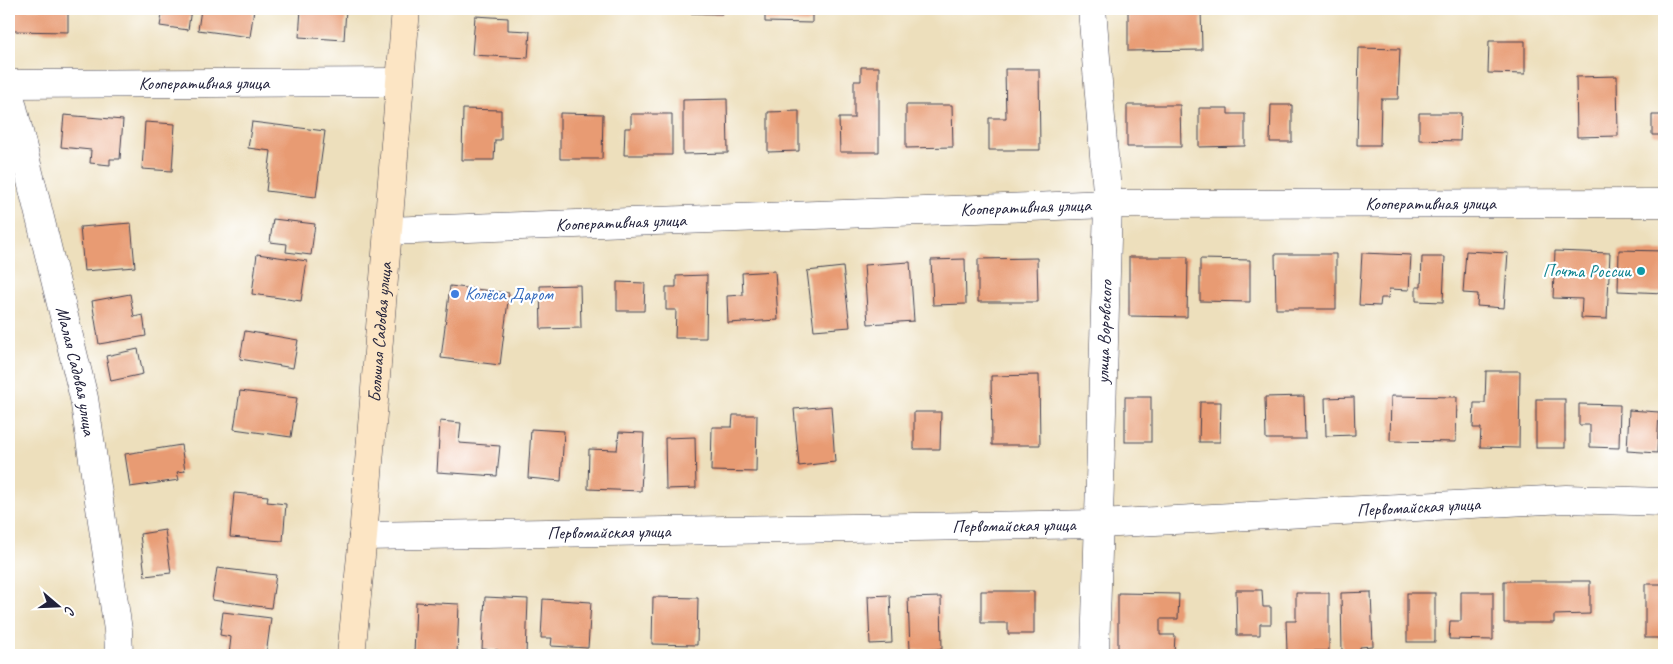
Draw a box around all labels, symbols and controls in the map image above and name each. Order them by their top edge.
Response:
street label: Кооперативная улица [139,72,270,94]
street label: Кооперативная улица [1365,192,1497,215]
street label: Кооперативная улица [960,194,1092,221]
street label: Кооперативная улица [555,209,688,236]
street label: Большая Садовая улица [363,260,396,403]
place label: Почта России [1543,260,1632,282]
marker: Почта России [1635,265,1647,277]
street label: улица Воровского [1091,278,1117,385]
place label: Колёса Даром [465,283,554,305]
marker: Колёса Даром [449,288,461,300]
street label: Малая Садовая улица [51,304,101,438]
street label: Первомайская улица [1356,493,1482,521]
street label: Первомайская улица [952,513,1078,537]
street label: Первомайская улица [547,520,673,544]
north arrow [32,582,82,632]
text: С [60,604,79,618]

